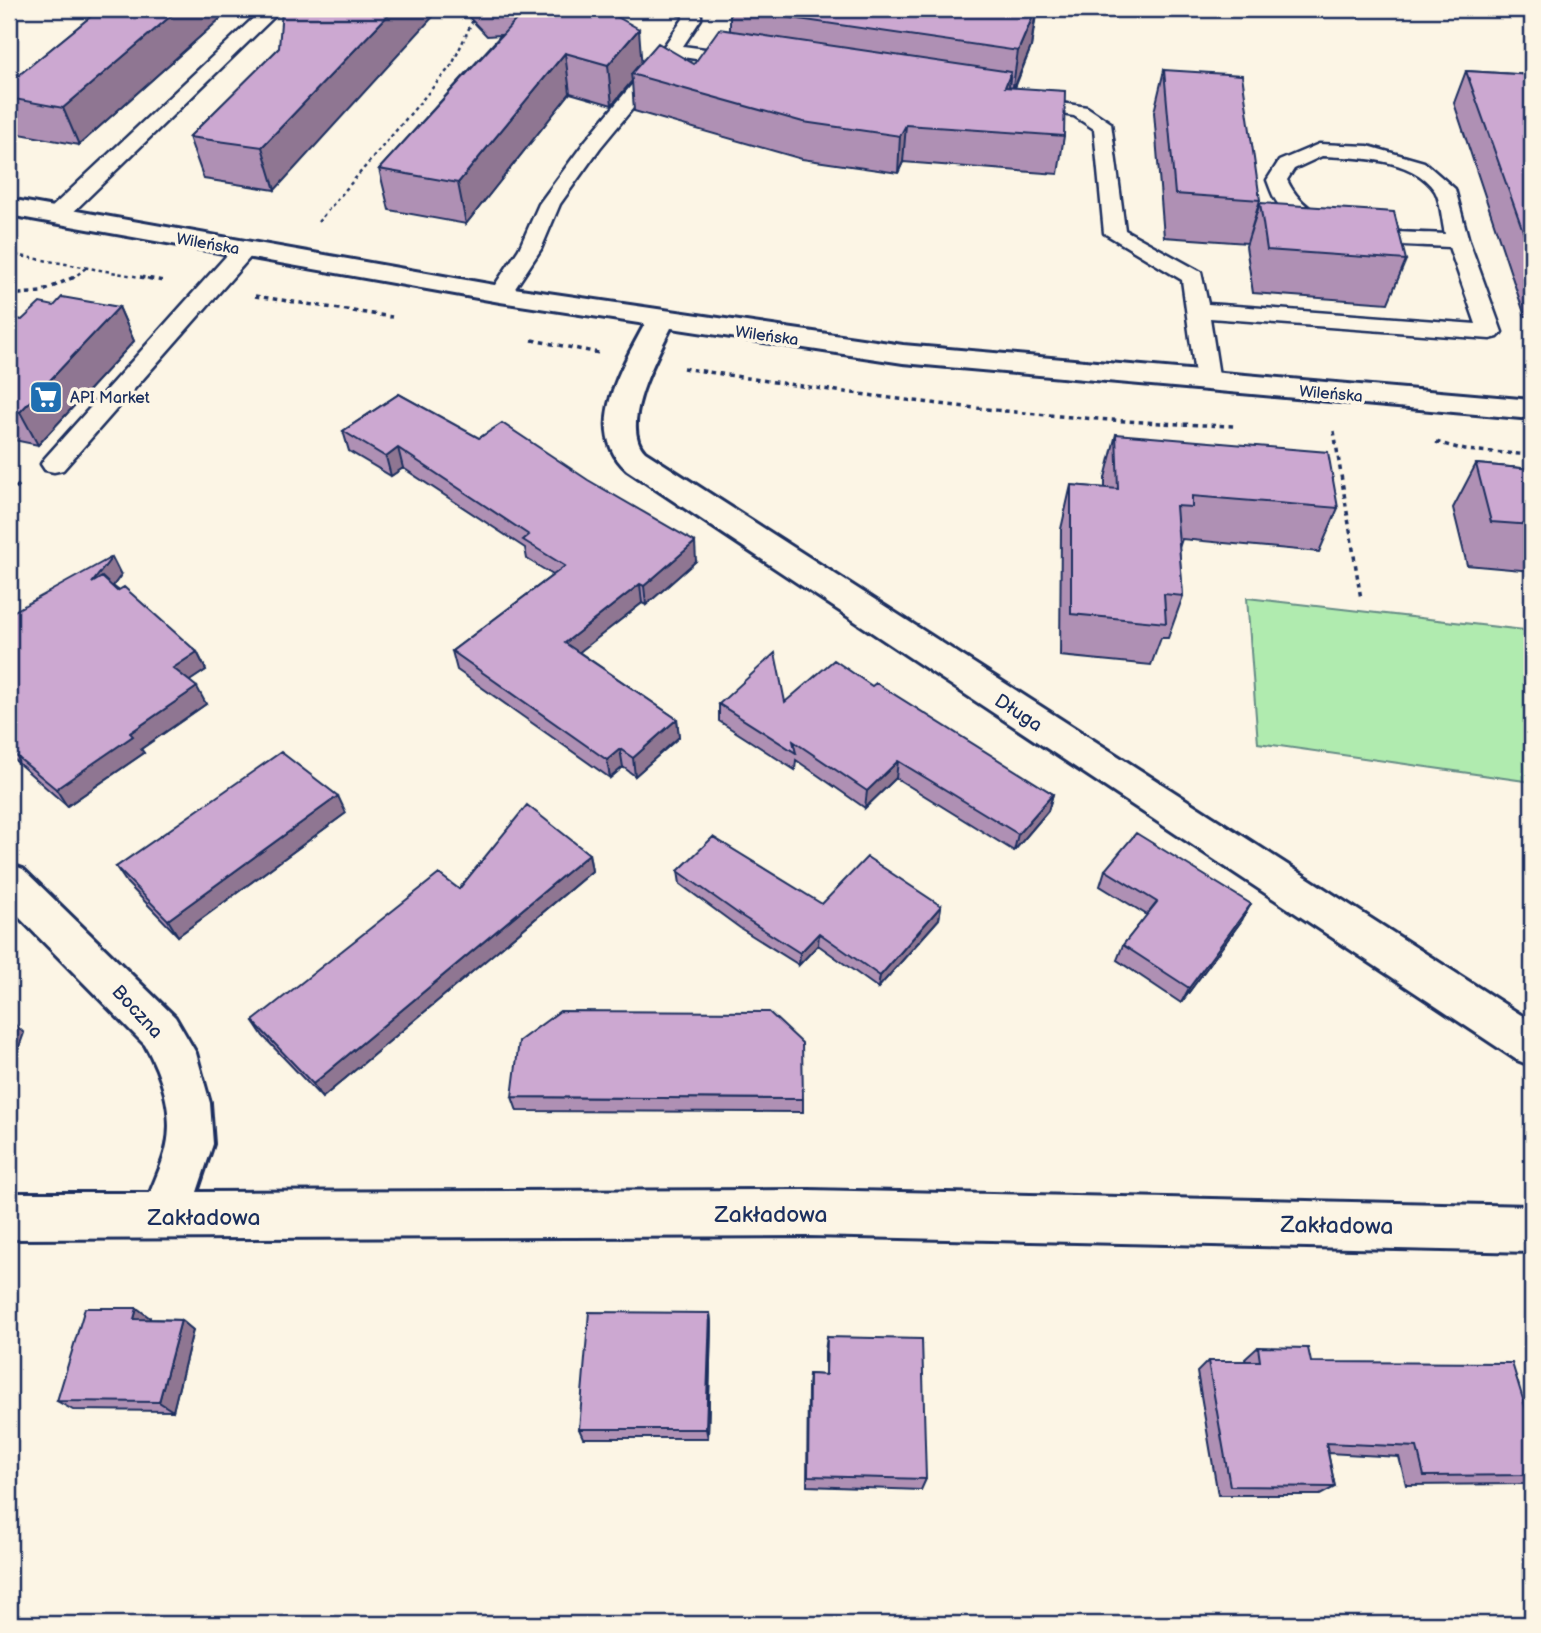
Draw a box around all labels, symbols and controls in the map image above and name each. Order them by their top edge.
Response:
street label: Wileńska [175,230,241,259]
street label: Wileńska [734,323,800,350]
supermarket icon: API Market [27,378,65,416]
street label: Wileńska [1298,382,1363,407]
place label: API Market [70,389,150,408]
street label: Długa [990,689,1046,737]
street label: Boczna [107,981,167,1043]
street label: Zakładowa [714,1201,827,1229]
street label: Zakładowa [147,1204,260,1232]
street label: Zakładowa [1279,1211,1394,1241]

